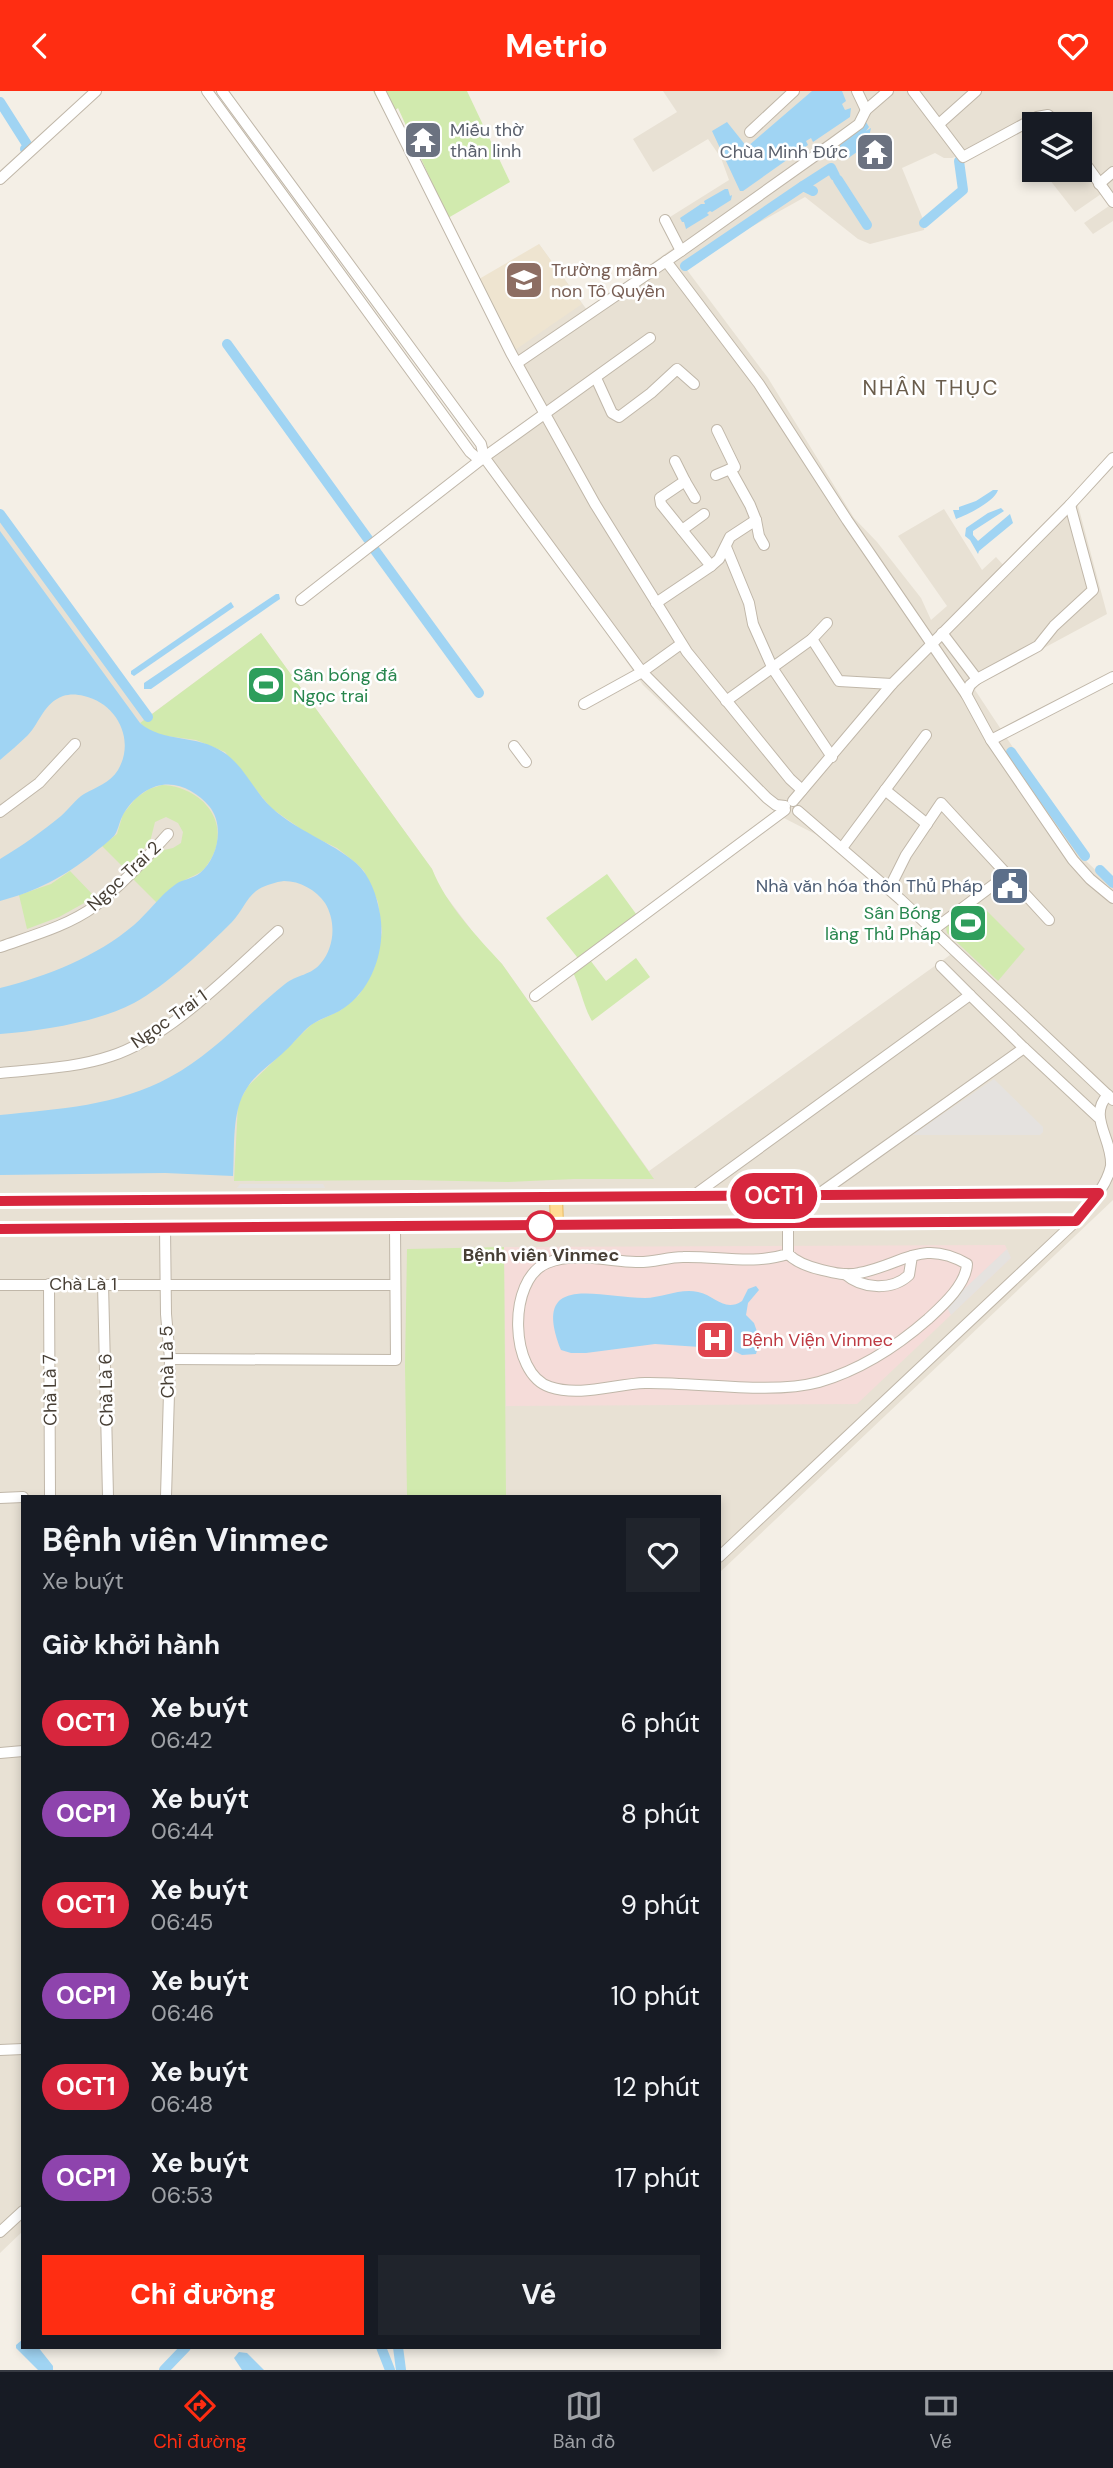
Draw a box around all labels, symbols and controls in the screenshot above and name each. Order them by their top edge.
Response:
text: Metrio [505,25,608,67]
icon: back [21,27,59,65]
icon: heart [1054,27,1092,65]
map controls [1022,112,1092,182]
button: layers [1022,112,1092,182]
place label: Miếu thờ thần linh [450,118,524,163]
temple icon: Miếu thờ thần linh [402,119,444,161]
temple icon: Chùa Minh Đức [854,131,896,173]
place label: Chùa Minh Đức [720,140,848,164]
place label: Trường mầm non Tô Quyền [551,258,665,303]
school or university icon: Trường mầm non Tô Quyền [503,259,545,301]
district label: NHÂN THỤC [862,374,1000,402]
place label: Sân bóng đá Ngọc trai [293,663,397,708]
sports icon: Sân bóng đá Ngọc trai [245,664,287,706]
street label: Ngọc Trai 2 [82,836,166,916]
public building icon: Nhà văn hóa thôn Thủ Pháp [989,865,1031,907]
place label: Nhà văn hóa thôn Thủ Pháp [756,874,983,898]
place label: Sân Bóng làng Thủ Pháp [825,901,941,946]
sports icon: Sân Bóng làng Thủ Pháp [947,902,989,944]
street label: Ngọc Trai 1 [126,984,212,1054]
line badge: OCT1 [725,1173,823,1219]
text: OCT1 [744,1180,804,1211]
marker: Bệnh viên Vinmec [526,1211,556,1241]
place label: Bệnh viên Vinmec [463,1243,619,1267]
street label: Chà Là 1 [49,1272,117,1296]
hospital icon: Bệnh Viện Vinmec [694,1319,736,1361]
street label: Chà Là 5 [154,1325,180,1399]
place label: Bệnh Viện Vinmec [742,1328,893,1352]
street label: Chà Là 6 [93,1353,119,1427]
street label: Chà Là 7 [37,1354,63,1426]
text: Bệnh viên Vinmec [42,1518,329,1561]
button: heart [626,1518,700,1592]
text: Xe buýt [42,1566,124,1596]
text: Giờ khởi hành [42,1628,220,1662]
text: Xe buýt [150,1691,249,1725]
text: 6 phút [620,1706,700,1740]
text: OCT1 [56,1707,115,1738]
text: 06:42 [150,1725,212,1755]
text: Xe buýt [151,1782,249,1816]
text: 8 phút [621,1797,700,1831]
text: OCP1 [56,1798,116,1829]
text: 06:44 [151,1816,214,1846]
text: Xe buýt [150,1873,249,1907]
text: 9 phút [620,1888,700,1922]
text: OCT1 [56,1889,115,1920]
text: 06:45 [150,1907,213,1937]
text: Xe buýt [151,1964,249,1998]
text: 10 phút [611,1979,700,2013]
text: OCP1 [56,1980,116,2011]
text: 06:46 [151,1998,214,2028]
text: Xe buýt [150,2055,249,2089]
text: 12 phút [614,2070,700,2104]
text: OCT1 [56,2071,115,2102]
text: 06:48 [150,2089,213,2119]
text: Xe buýt [151,2146,249,2180]
text: 17 phút [615,2161,700,2195]
text: OCP1 [56,2162,116,2193]
text: 06:53 [151,2180,213,2210]
button: Chỉ đường [42,2255,364,2335]
button: Vé [378,2255,700,2335]
tab: Chỉ đường [153,2387,247,2454]
tab: Bản đồ [553,2387,615,2454]
tab: Vé [922,2387,960,2454]

